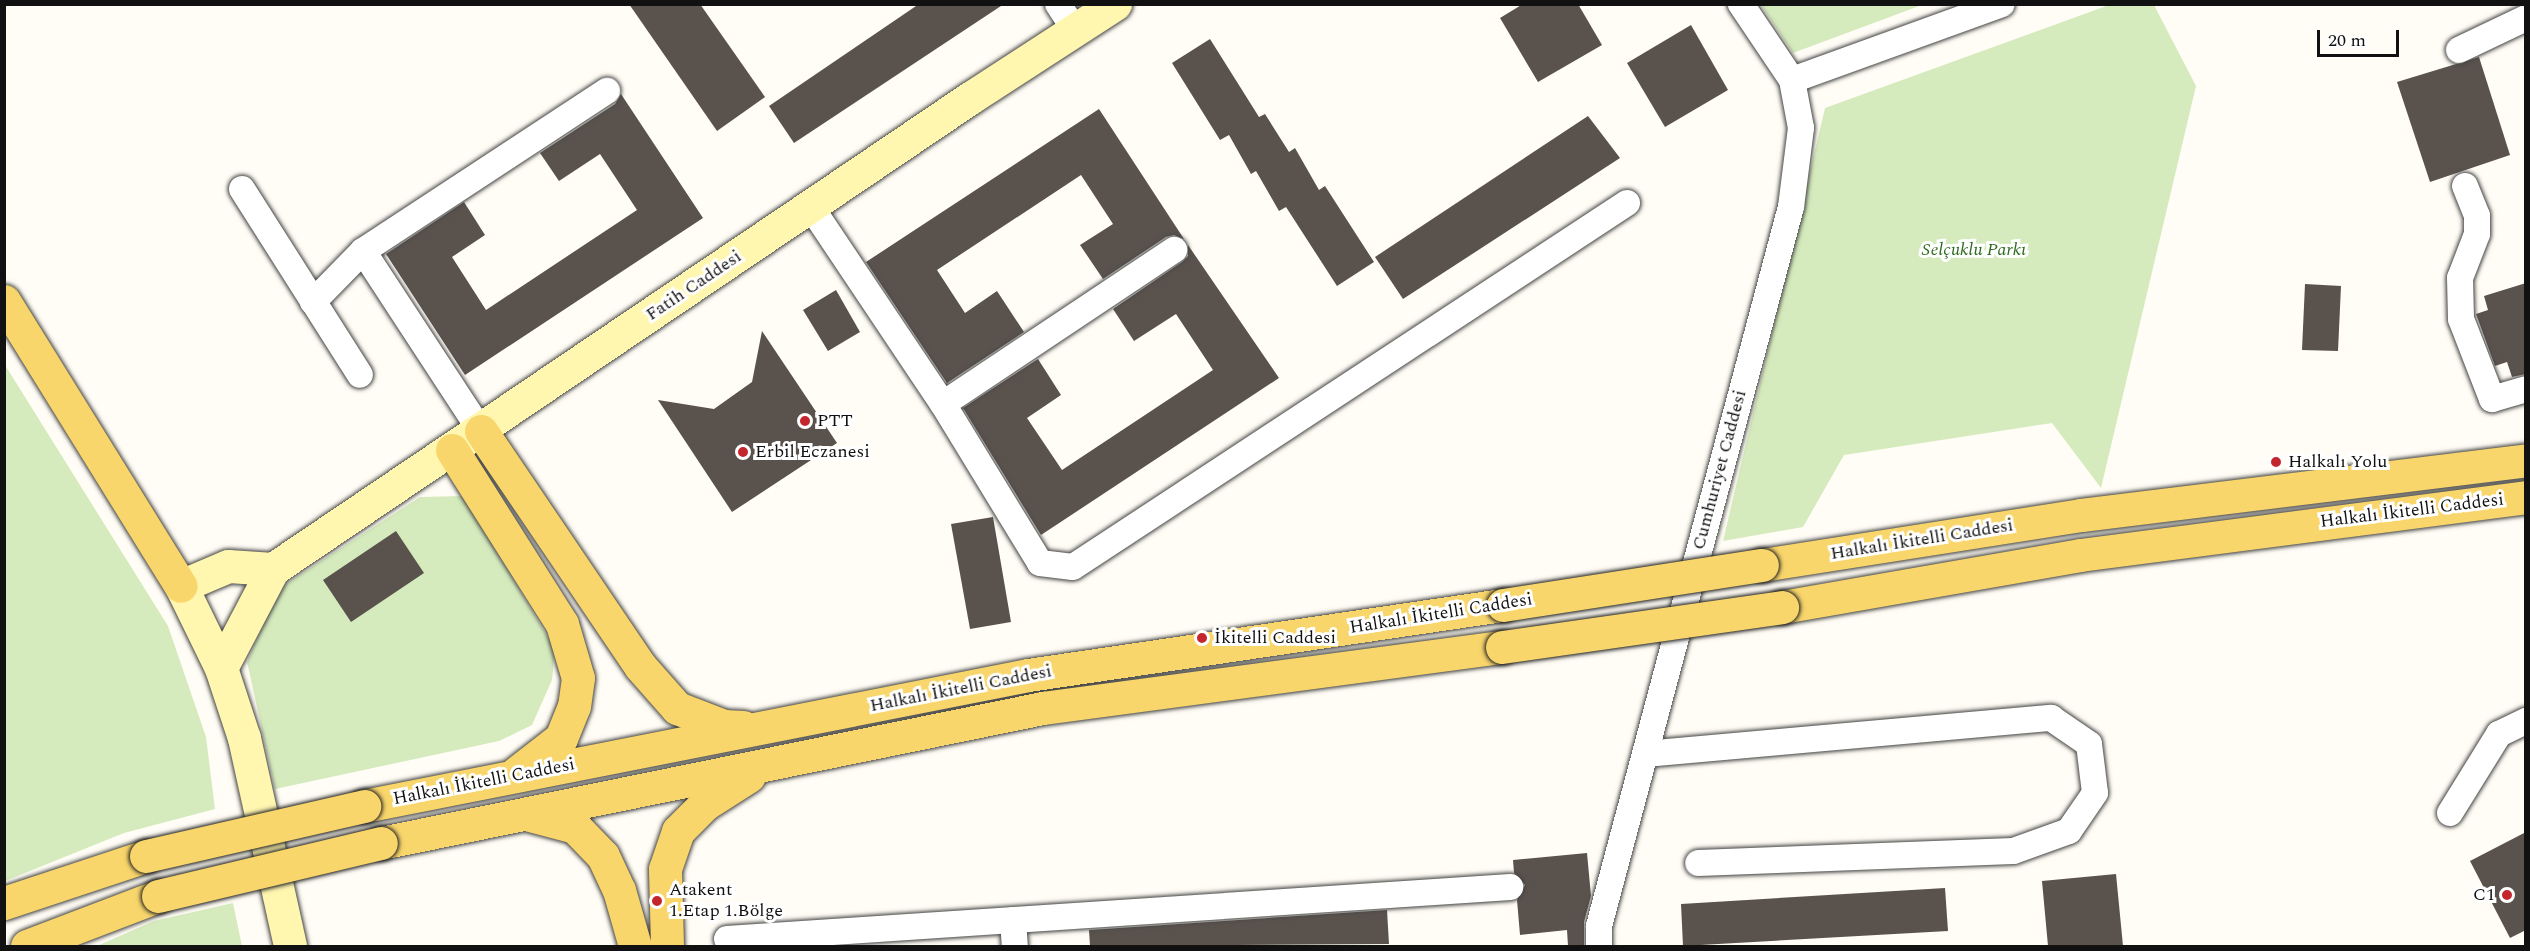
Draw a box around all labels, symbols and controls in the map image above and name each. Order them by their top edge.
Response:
scale bar [2320,18,2402,56]
text: 20 m [2328,27,2366,54]
park label: Selçuklu Parkı [1922,239,2026,261]
street label: Fatih Caddesi [642,246,746,326]
street label: Cumhuriyet Caddesi [1688,388,1752,552]
place label: PTT [817,410,853,432]
marker: PTT [798,414,812,428]
place label: Erbil Eczanesi [755,441,870,463]
marker: Erbil Eczanesi [736,445,750,459]
place label: Halkalı Yolu [2288,451,2387,473]
marker: Halkalı Yolu [2269,455,2283,469]
street label: Halkalı İkitelli Caddesi [2319,489,2505,533]
street label: Halkalı İkitelli Caddesi [1829,515,2015,565]
street label: Halkalı İkitelli Caddesi [1348,589,1534,639]
place label: İkitelli Caddesi [1214,627,1336,649]
marker: İkitelli Caddesi [1195,631,1209,645]
street label: Halkalı İkitelli Caddesi [868,661,1054,717]
street label: Halkalı İkitelli Caddesi [391,754,577,810]
place label: Atakent 1.Etap 1.Bölge [669,880,783,922]
place label: C1 [2473,884,2495,906]
marker: C1 [2500,888,2514,902]
marker: Atakent 1.Etap 1.Bölge [650,894,664,908]

